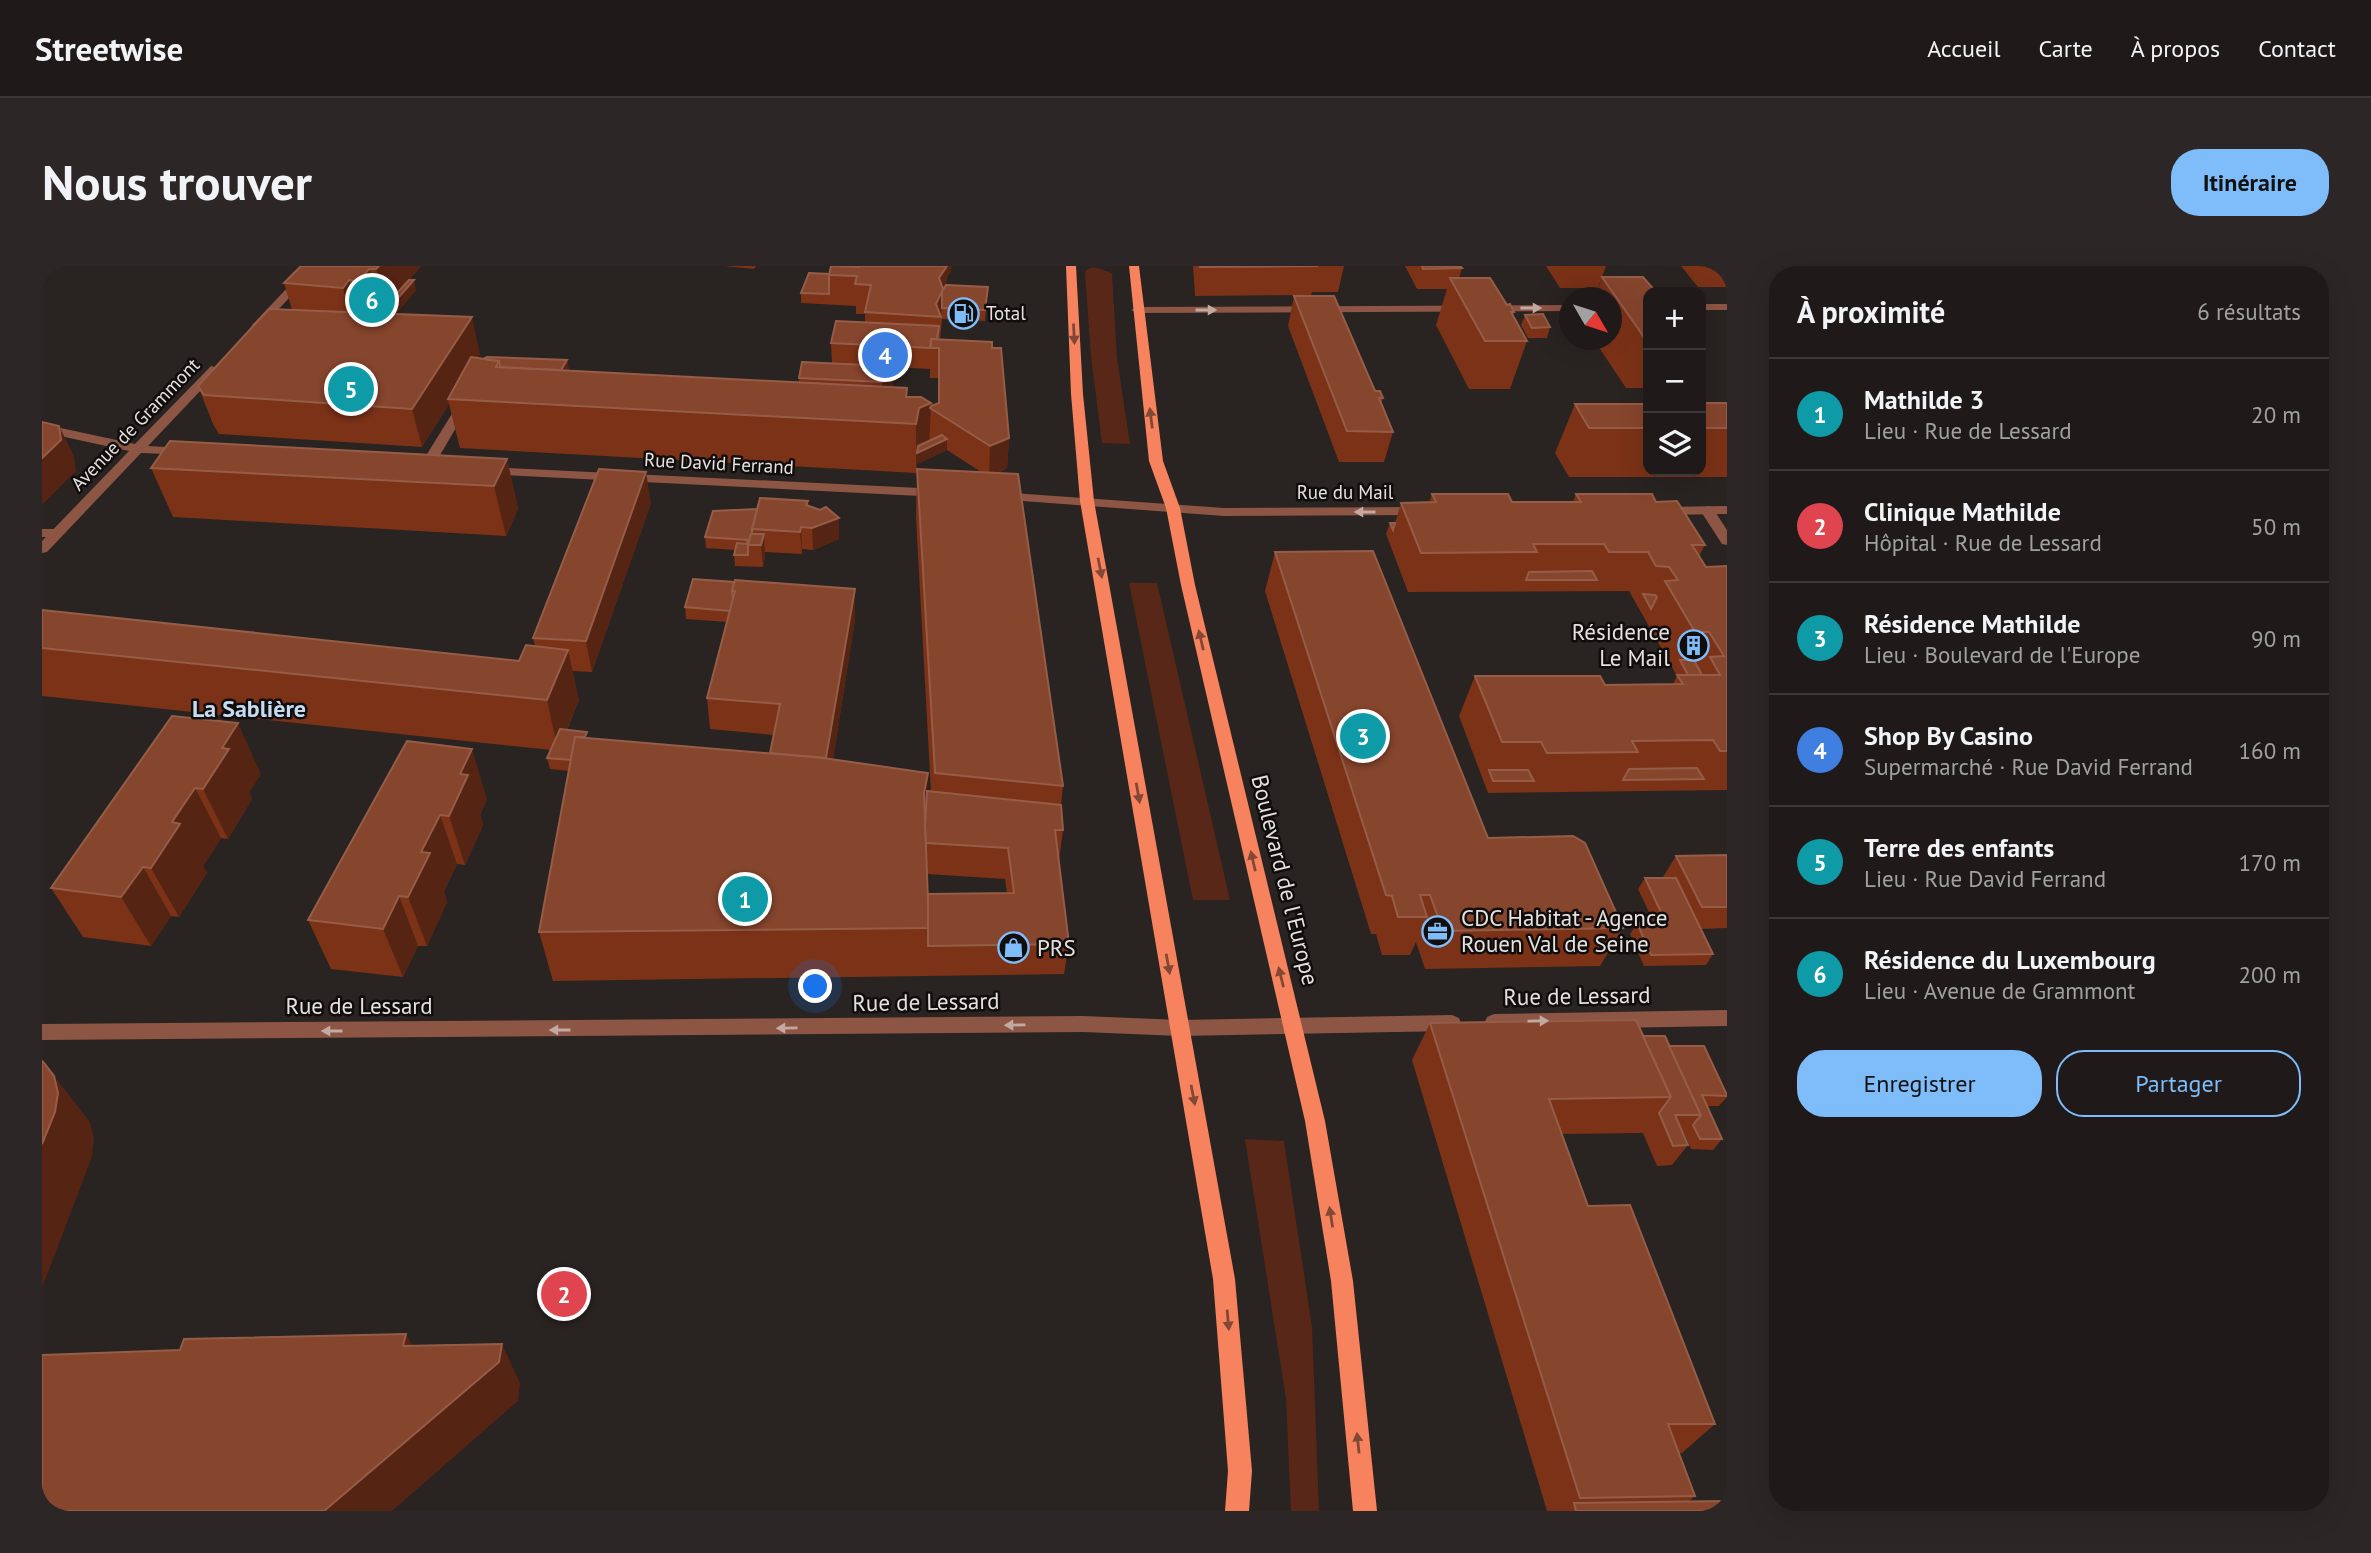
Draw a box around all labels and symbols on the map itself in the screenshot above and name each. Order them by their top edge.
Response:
pin: 6 [349,274,395,326]
north arrow [1559,287,1622,350]
fuel station icon: Total [946,296,980,330]
place label: Total [986,301,1026,325]
one-way arrow [1520,302,1542,314]
one-way arrow [1195,304,1217,316]
one-way arrow [1069,323,1080,345]
pin: 4 [862,329,908,381]
street label: Avenue de Grammont [66,352,205,495]
pin: 5 [328,363,374,415]
one-way arrow [1145,407,1156,429]
street label: Rue David Ferrand [644,447,794,479]
street label: Rue du Mail [1297,480,1394,504]
one-way arrow [1354,506,1376,518]
one-way arrow [1095,557,1106,579]
place label: Résidence Le Mail [1572,617,1670,672]
building icon: Résidence Le Mail [1676,628,1710,662]
one-way arrow [1195,629,1206,651]
district label: La Sablière [192,693,306,724]
pin: 3 [1340,710,1386,762]
street label: Boulevard de l'Europe [1245,772,1326,988]
one-way arrow [1133,782,1144,804]
one-way arrow [1247,850,1258,872]
pin: 1 [722,873,768,925]
place label: CDC Habitat - Agence Rouen Val de Seine [1461,903,1667,958]
office icon: CDC Habitat - Agence Rouen Val de Seine [1421,914,1455,948]
shop icon: PRS [997,931,1031,965]
place label: PRS [1037,933,1076,962]
one-way arrow [1163,953,1174,975]
one-way arrow [1275,966,1286,988]
your location [798,969,832,1003]
street label: Rue de Lessard [1503,980,1651,1011]
street label: Rue de Lessard [852,986,1000,1017]
street label: Rue de Lessard [285,991,433,1020]
one-way arrow [1527,1016,1549,1027]
one-way arrow [1004,1019,1026,1031]
one-way arrow [776,1022,798,1034]
one-way arrow [549,1024,571,1036]
one-way arrow [321,1025,343,1037]
one-way arrow [1187,1084,1198,1106]
one-way arrow [1325,1206,1336,1228]
pin: 2 [541,1268,587,1320]
one-way arrow [1222,1309,1233,1331]
one-way arrow [1352,1432,1363,1454]

